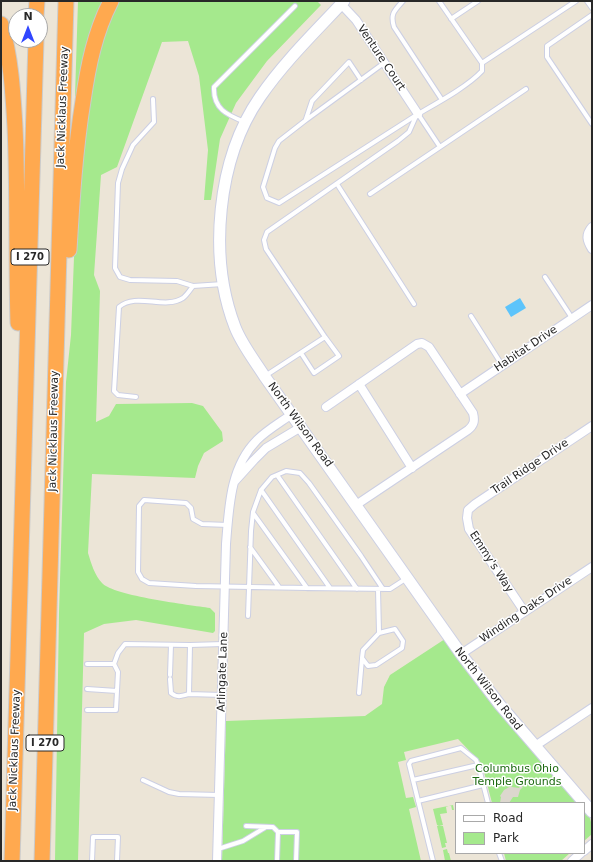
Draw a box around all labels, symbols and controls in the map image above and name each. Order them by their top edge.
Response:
north arrow [8,8,48,48]
text: N [23,10,33,23]
street label: Venture Court [354,23,408,93]
street label: Jack Nicklaus Freeway [54,46,72,168]
road number: I 270 [11,249,49,265]
street label: Habitat Drive [492,323,560,375]
street label: Jack Nicklaus Freeway [46,370,62,492]
street label: North Wilson Road [265,380,335,470]
street label: Trail Ridge Drive [489,436,571,498]
street label: Emmy's Way [466,529,516,595]
street label: Winding Oaks Drive [477,574,575,646]
street label: Arlingate Lane [215,632,231,712]
street label: North Wilson Road [452,645,524,733]
street label: Jack Nicklaus Freeway [6,689,24,811]
road number: I 270 [26,735,64,751]
park label: Columbus Ohio Temple Grounds [473,762,561,788]
legend [455,802,585,854]
text: Road [493,811,523,825]
text: Park [493,831,519,845]

